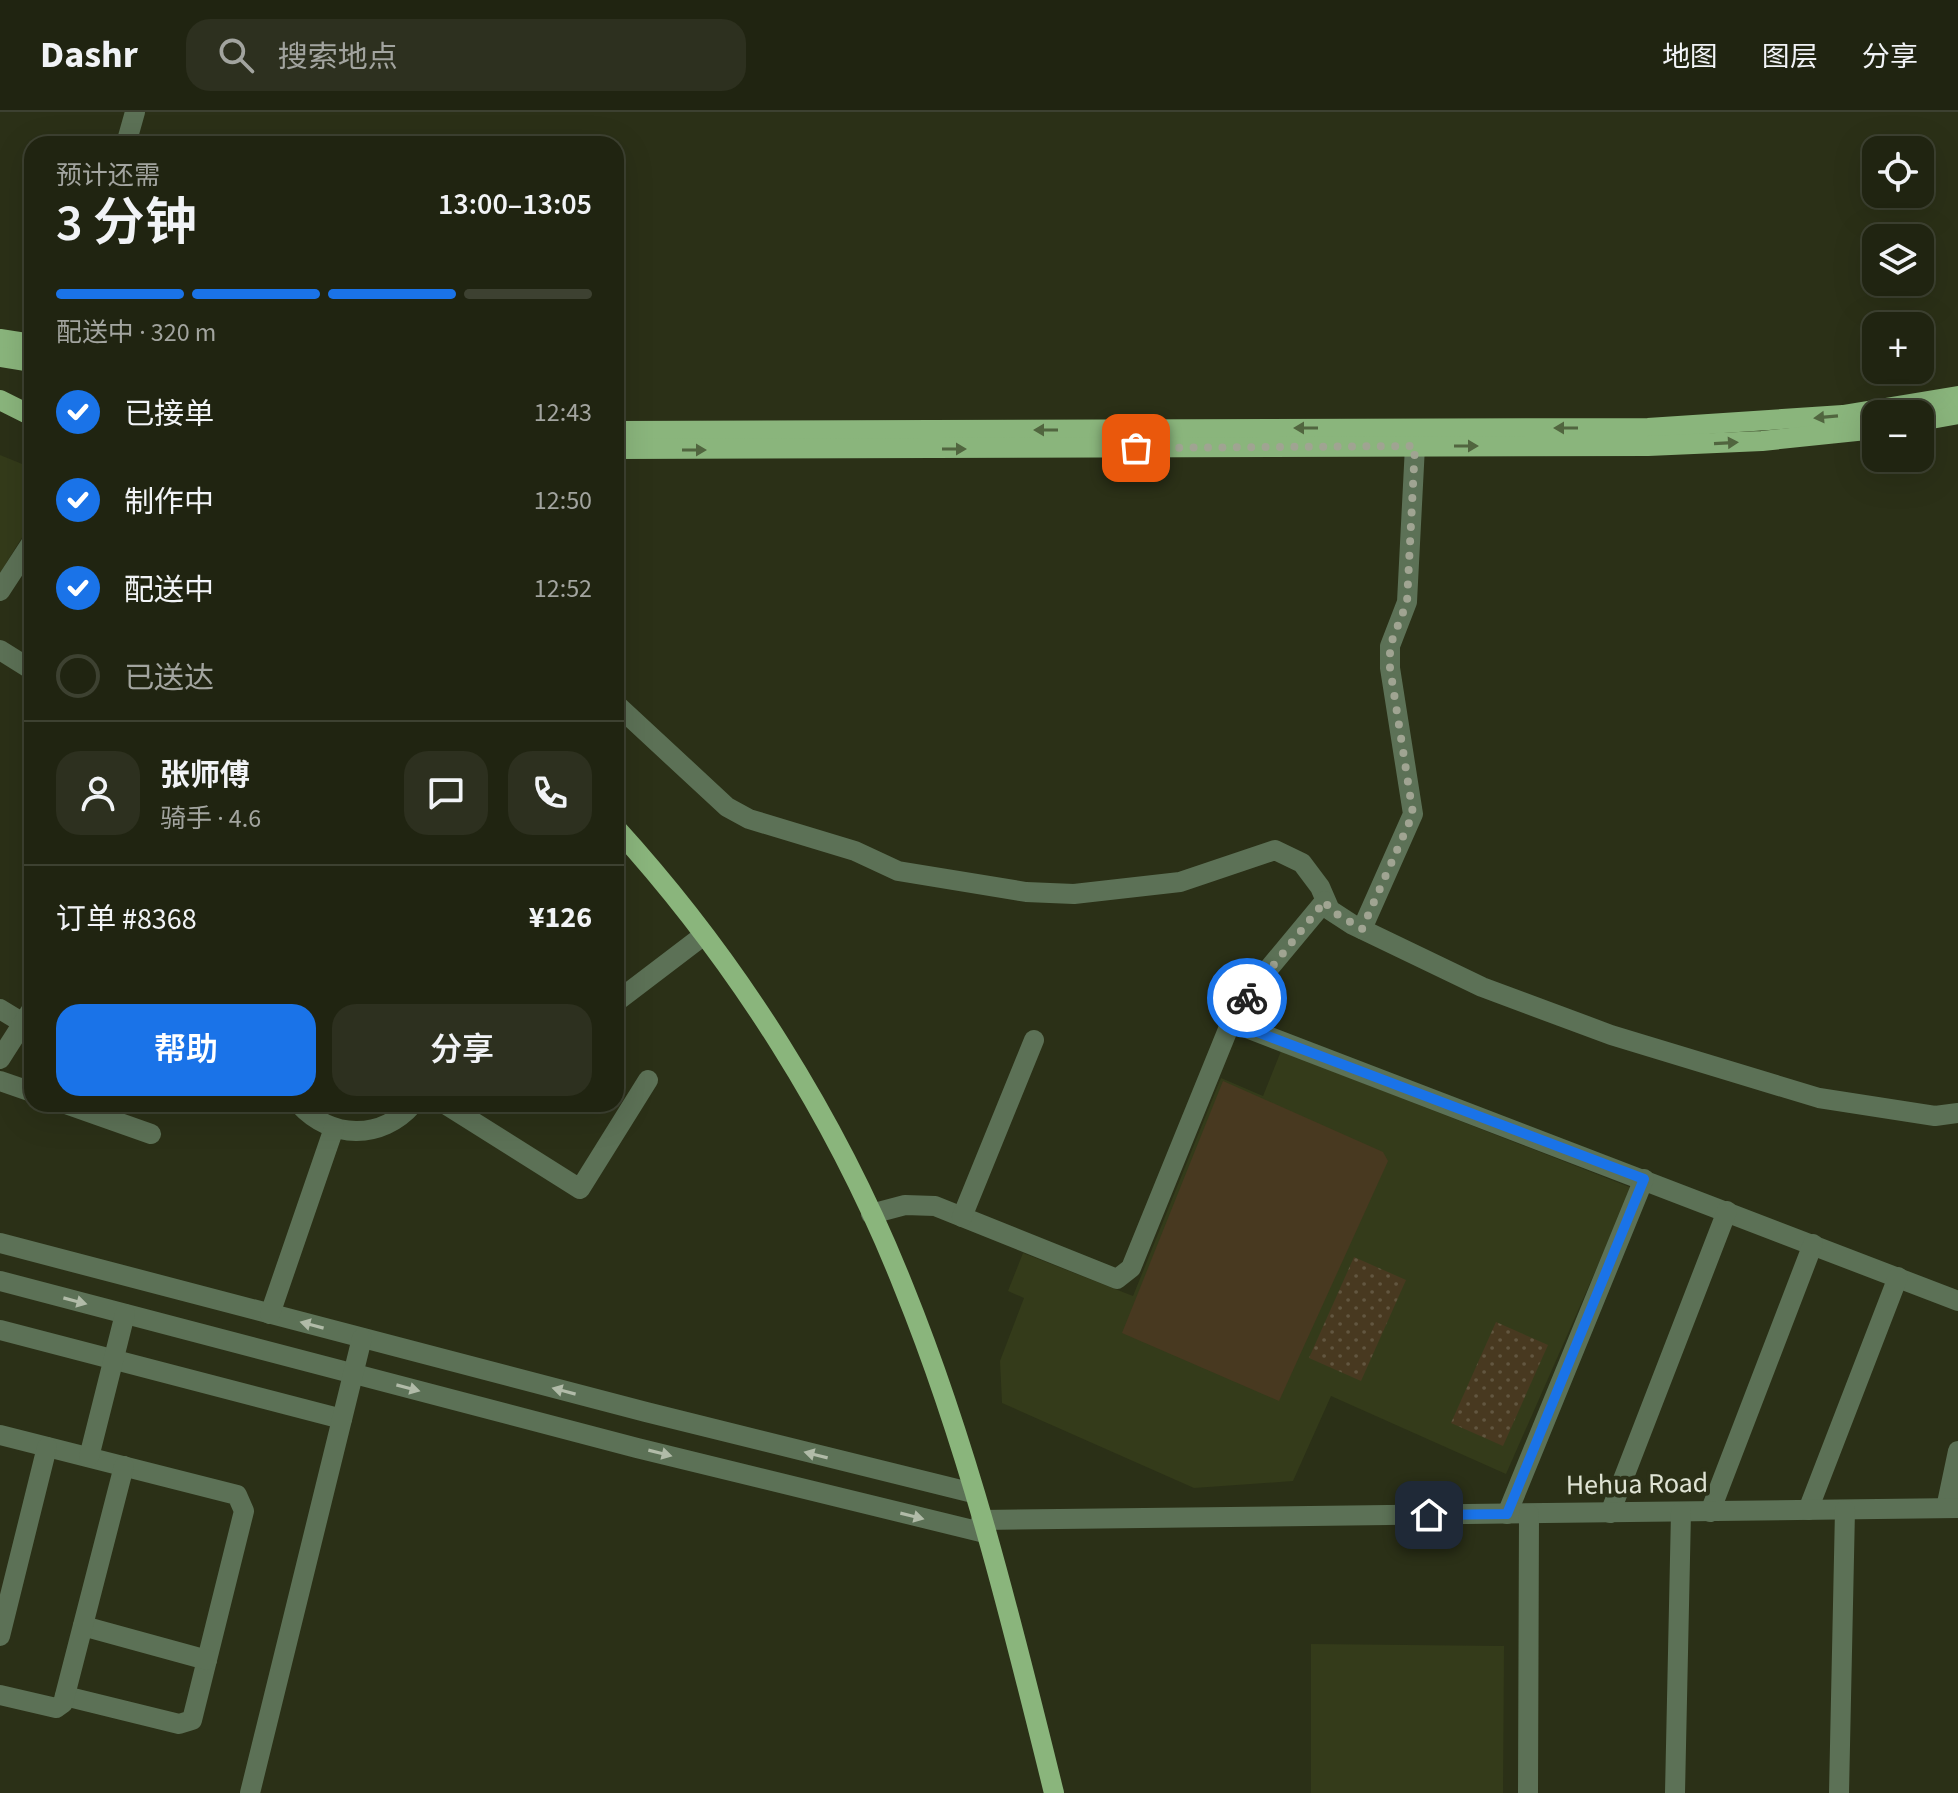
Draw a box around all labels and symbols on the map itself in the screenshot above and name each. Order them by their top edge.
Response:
one-way arrow [1813,410,1838,423]
pin [1102,414,1170,482]
one-way arrow [1293,422,1318,435]
one-way arrow [1553,422,1578,434]
one-way arrow [1033,424,1058,436]
one-way arrow [1714,436,1739,449]
one-way arrow [1454,440,1479,452]
one-way arrow [942,443,967,455]
one-way arrow [682,444,707,456]
courier [1207,958,1287,1038]
one-way arrow [63,1295,88,1307]
one-way arrow [300,1318,324,1331]
one-way arrow [396,1382,421,1394]
one-way arrow [551,1384,576,1396]
one-way arrow [647,1448,672,1460]
one-way arrow [803,1448,828,1460]
street label: Hehua Road [1565,1463,1709,1505]
pin [1395,1481,1463,1549]
one-way arrow [900,1510,925,1522]

